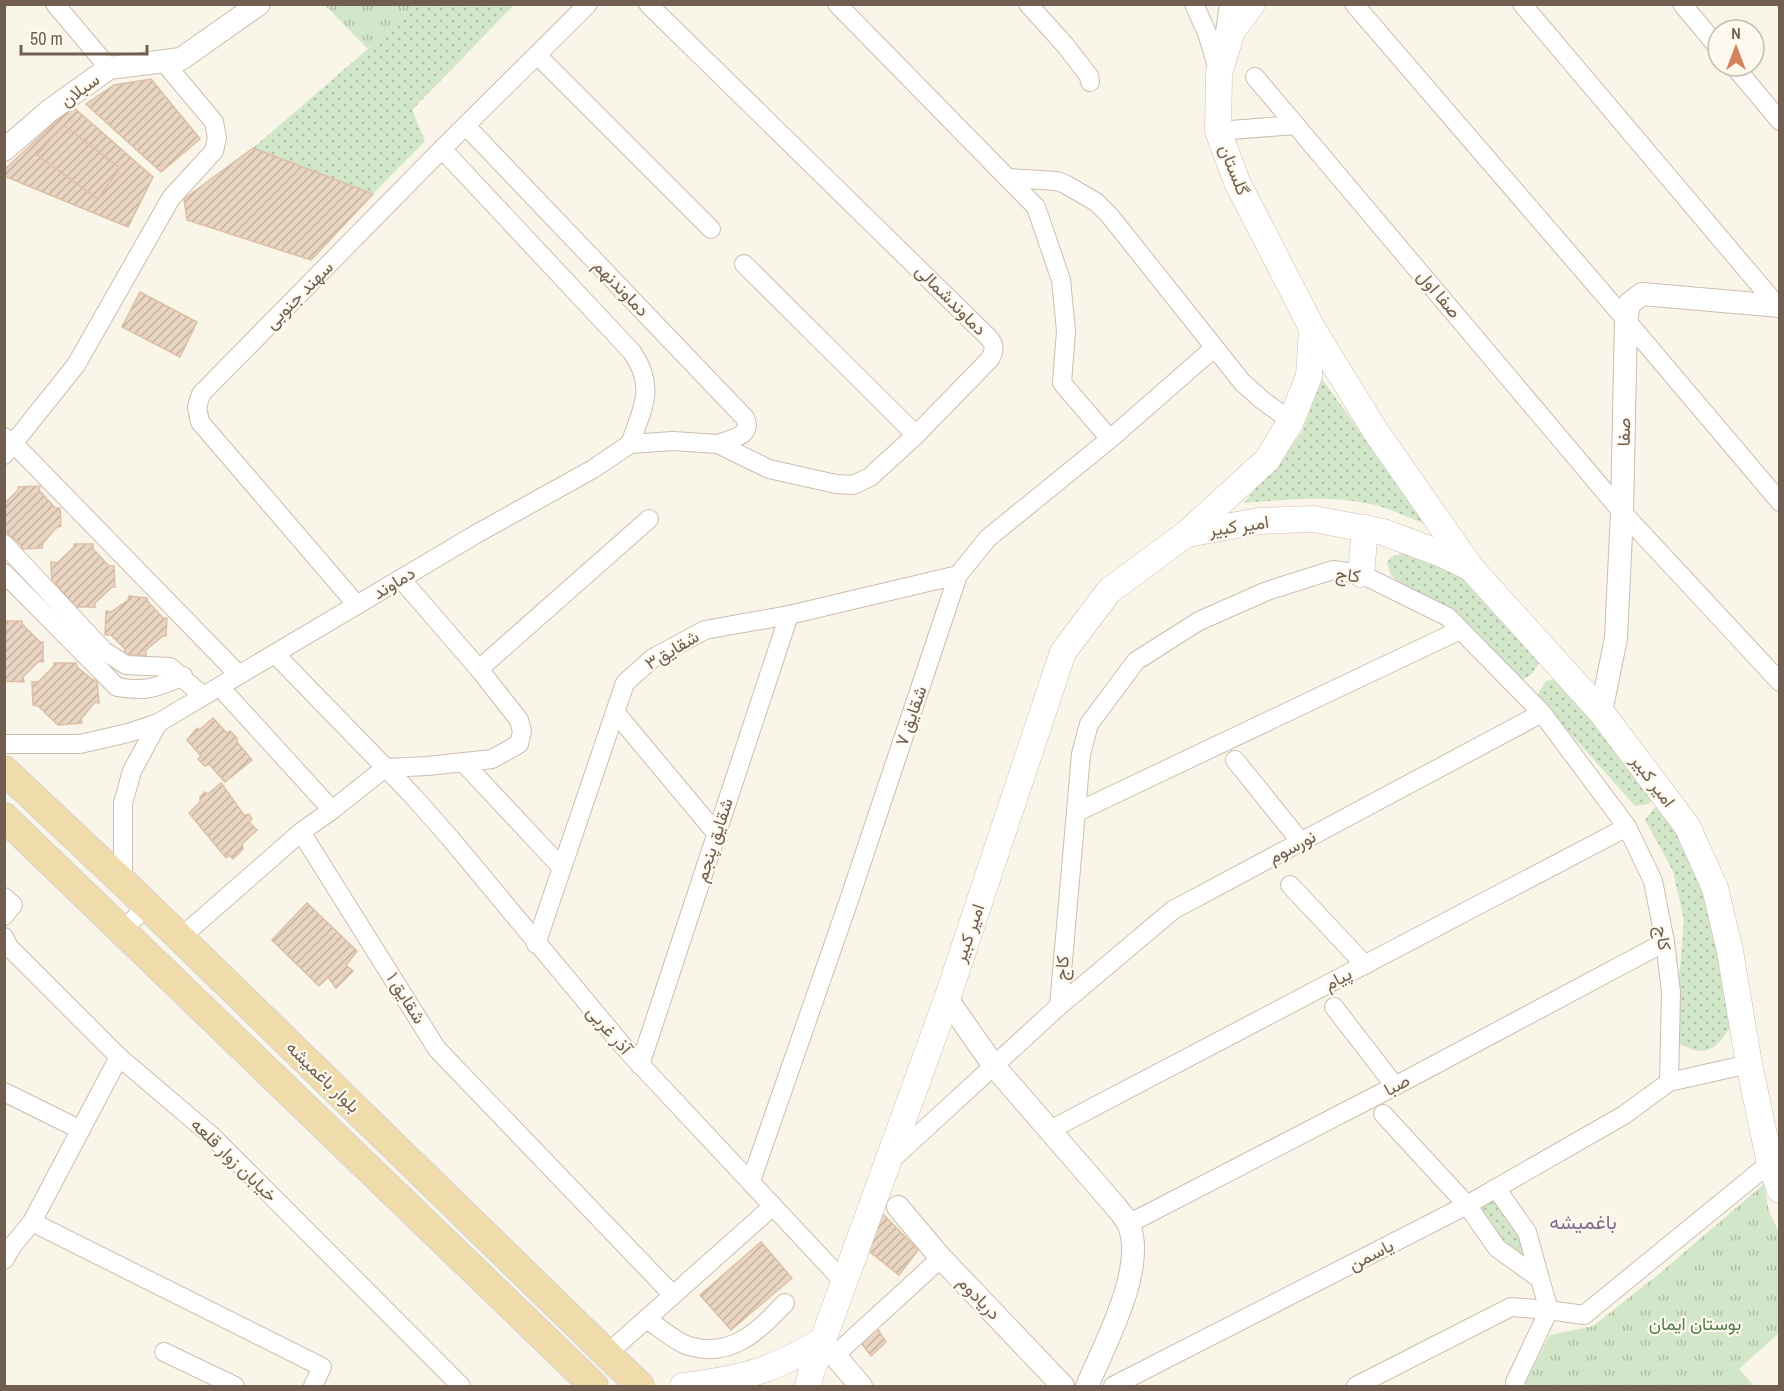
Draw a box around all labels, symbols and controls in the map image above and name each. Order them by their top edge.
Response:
scale bar [21,18,147,56]
north arrow [1706,18,1766,78]
text: N [1731,22,1741,44]
text: 50 m [30,26,63,51]
street label: سبلان [55,67,105,112]
street label: گلستان [1213,141,1256,199]
street label: دماوندنهم [588,253,655,322]
street label: سهند جنوبی [259,255,338,334]
street label: دماوندشمالی [910,258,993,341]
street label: صفا اول [1412,264,1467,323]
street label: صفا [1611,417,1636,447]
street label: امیر کبیر [1206,509,1271,542]
street label: دماوند [368,560,420,605]
street label: کاج [1334,560,1362,589]
street label: شقایق۳ [640,624,704,676]
street label: شقایق ۷ [889,682,932,749]
street label: امیر کبیر [1625,748,1682,812]
street label: شقایق پنجم [688,795,739,885]
street label: نورسوم [1263,824,1320,870]
street label: امیر کبیر [947,900,990,966]
street label: کاج [1649,924,1678,952]
street label: کاج [1048,955,1075,981]
street label: پیام [1319,961,1356,996]
street label: شقایق ۱ [381,967,432,1028]
street label: آذر غربی [581,1000,639,1061]
street label: بلوار باغمیشه [281,1035,366,1118]
street label: صبا [1379,1067,1414,1102]
street label: خیابان زوار قلعه [186,1112,283,1207]
district label: باغمیشه [1549,1208,1617,1235]
street label: یاسمن [1344,1233,1398,1277]
street label: دریادوم [952,1270,1007,1325]
park label: بوستان ایمان [1649,1311,1741,1336]

